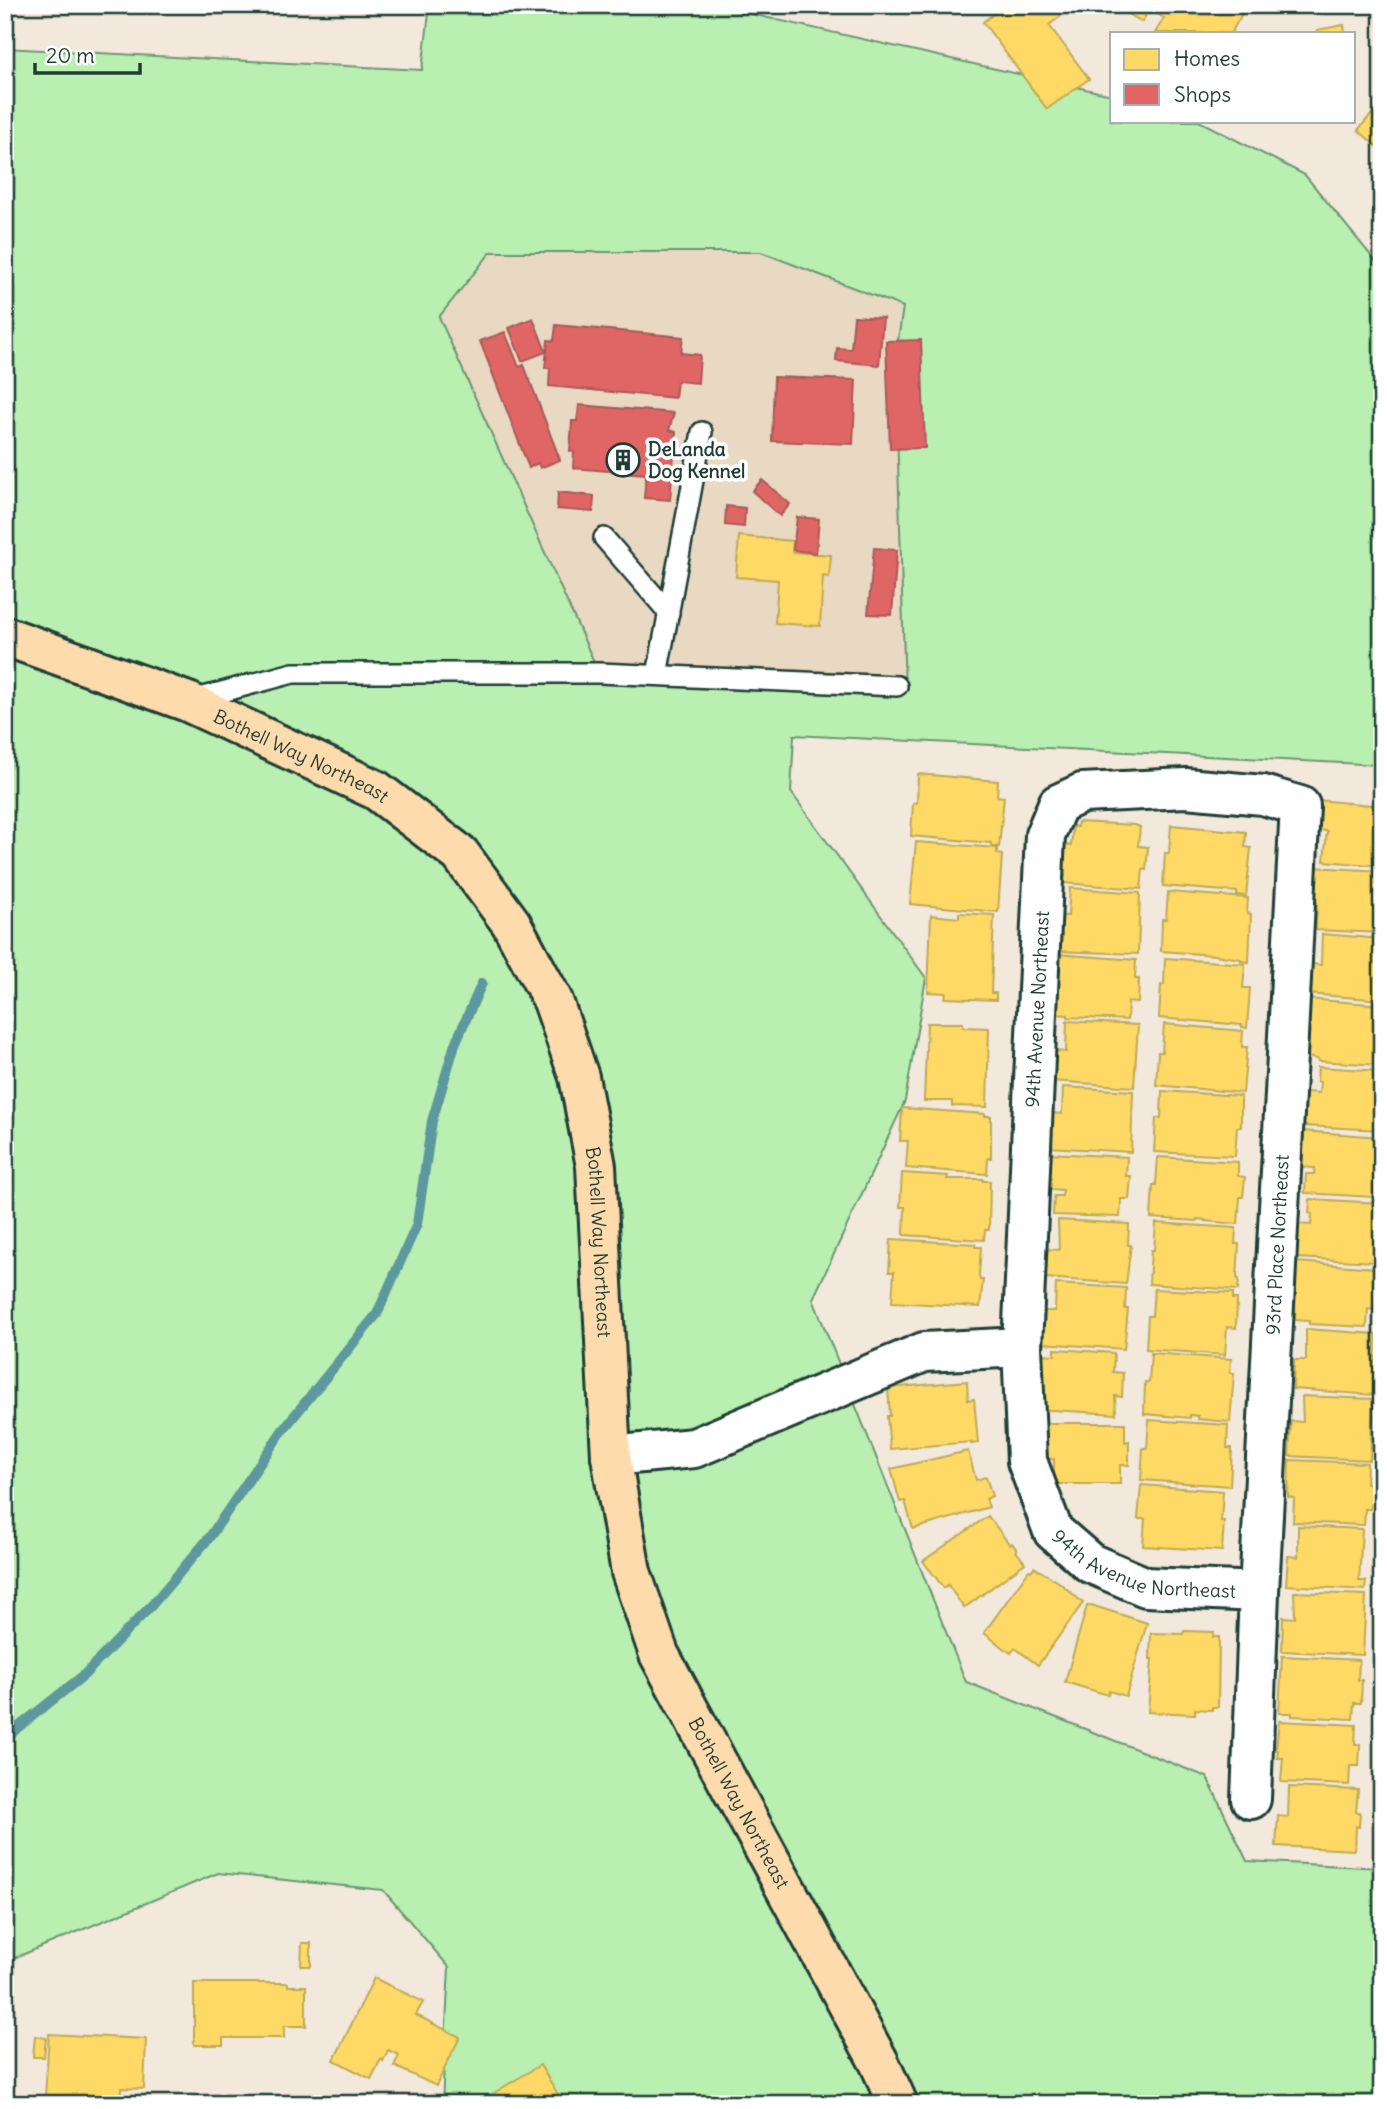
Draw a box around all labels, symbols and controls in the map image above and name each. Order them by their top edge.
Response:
scale bar [35,32,140,76]
legend [1110,32,1356,122]
text: 20 m [46,42,95,69]
text: Homes [1174,45,1240,72]
text: Shops [1174,81,1231,108]
place label: DeLanda Dog Kennel [648,437,745,483]
building icon: DeLanda Dog Kennel [604,441,642,479]
street label: Bothell Way Northeast [210,704,394,808]
street label: 94th Avenue Northeast [1020,910,1054,1108]
street label: Bothell Way Northeast [581,1144,617,1338]
street label: 93rd Place Northeast [1260,1154,1294,1335]
street label: 94th Avenue Northeast [1047,1524,1237,1603]
street label: Bothell Way Northeast [683,1713,795,1893]

